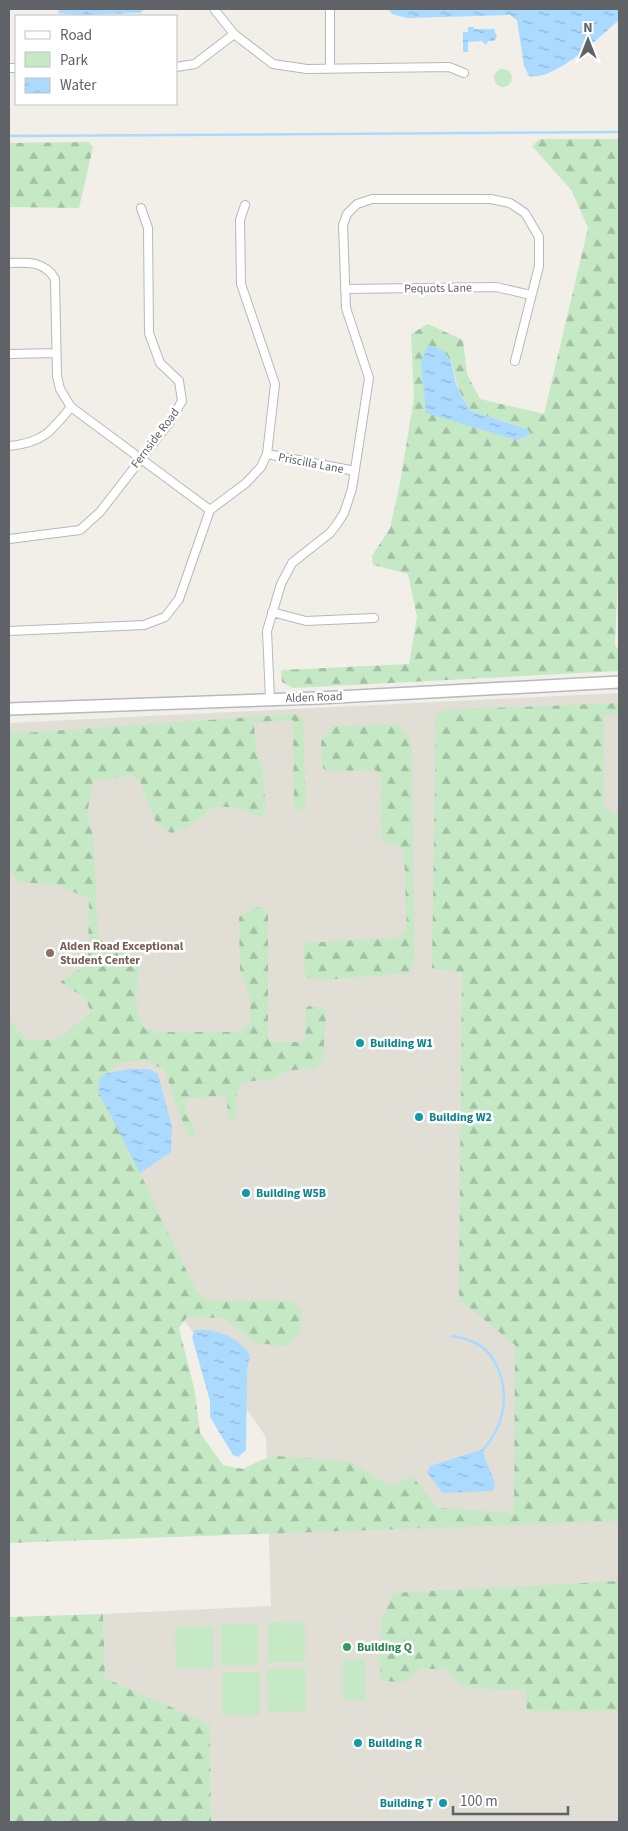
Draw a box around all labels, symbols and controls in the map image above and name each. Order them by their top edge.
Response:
legend [15,15,178,105]
north arrow [563,15,613,65]
text: N [583,18,593,38]
text: Road [60,25,92,46]
text: Park [60,50,89,71]
text: Water [60,75,97,96]
street label: Pequots Lane [404,279,472,298]
street label: Fernside Road [127,405,184,472]
street label: Priscilla Lane [277,449,345,478]
street label: Alden Road [285,688,343,707]
place label: Alden Road Exceptional Student Center [59,938,184,969]
marker: Alden Road Exceptional Student Center [44,947,56,959]
place label: Building W1 [370,1035,433,1052]
marker: Building W1 [354,1037,366,1049]
place label: Building W2 [429,1109,492,1126]
marker: Building W2 [413,1111,425,1123]
place label: Building W5B [256,1185,326,1202]
marker: Building W5B [240,1187,252,1199]
place label: Building Q [357,1639,413,1656]
marker: Building Q [341,1641,353,1653]
place label: Building R [368,1735,423,1752]
marker: Building R [352,1737,364,1749]
scale bar [453,1784,568,1816]
text: 100 m [460,1791,498,1812]
place label: Building T [380,1795,433,1812]
marker: Building T [437,1797,449,1809]

